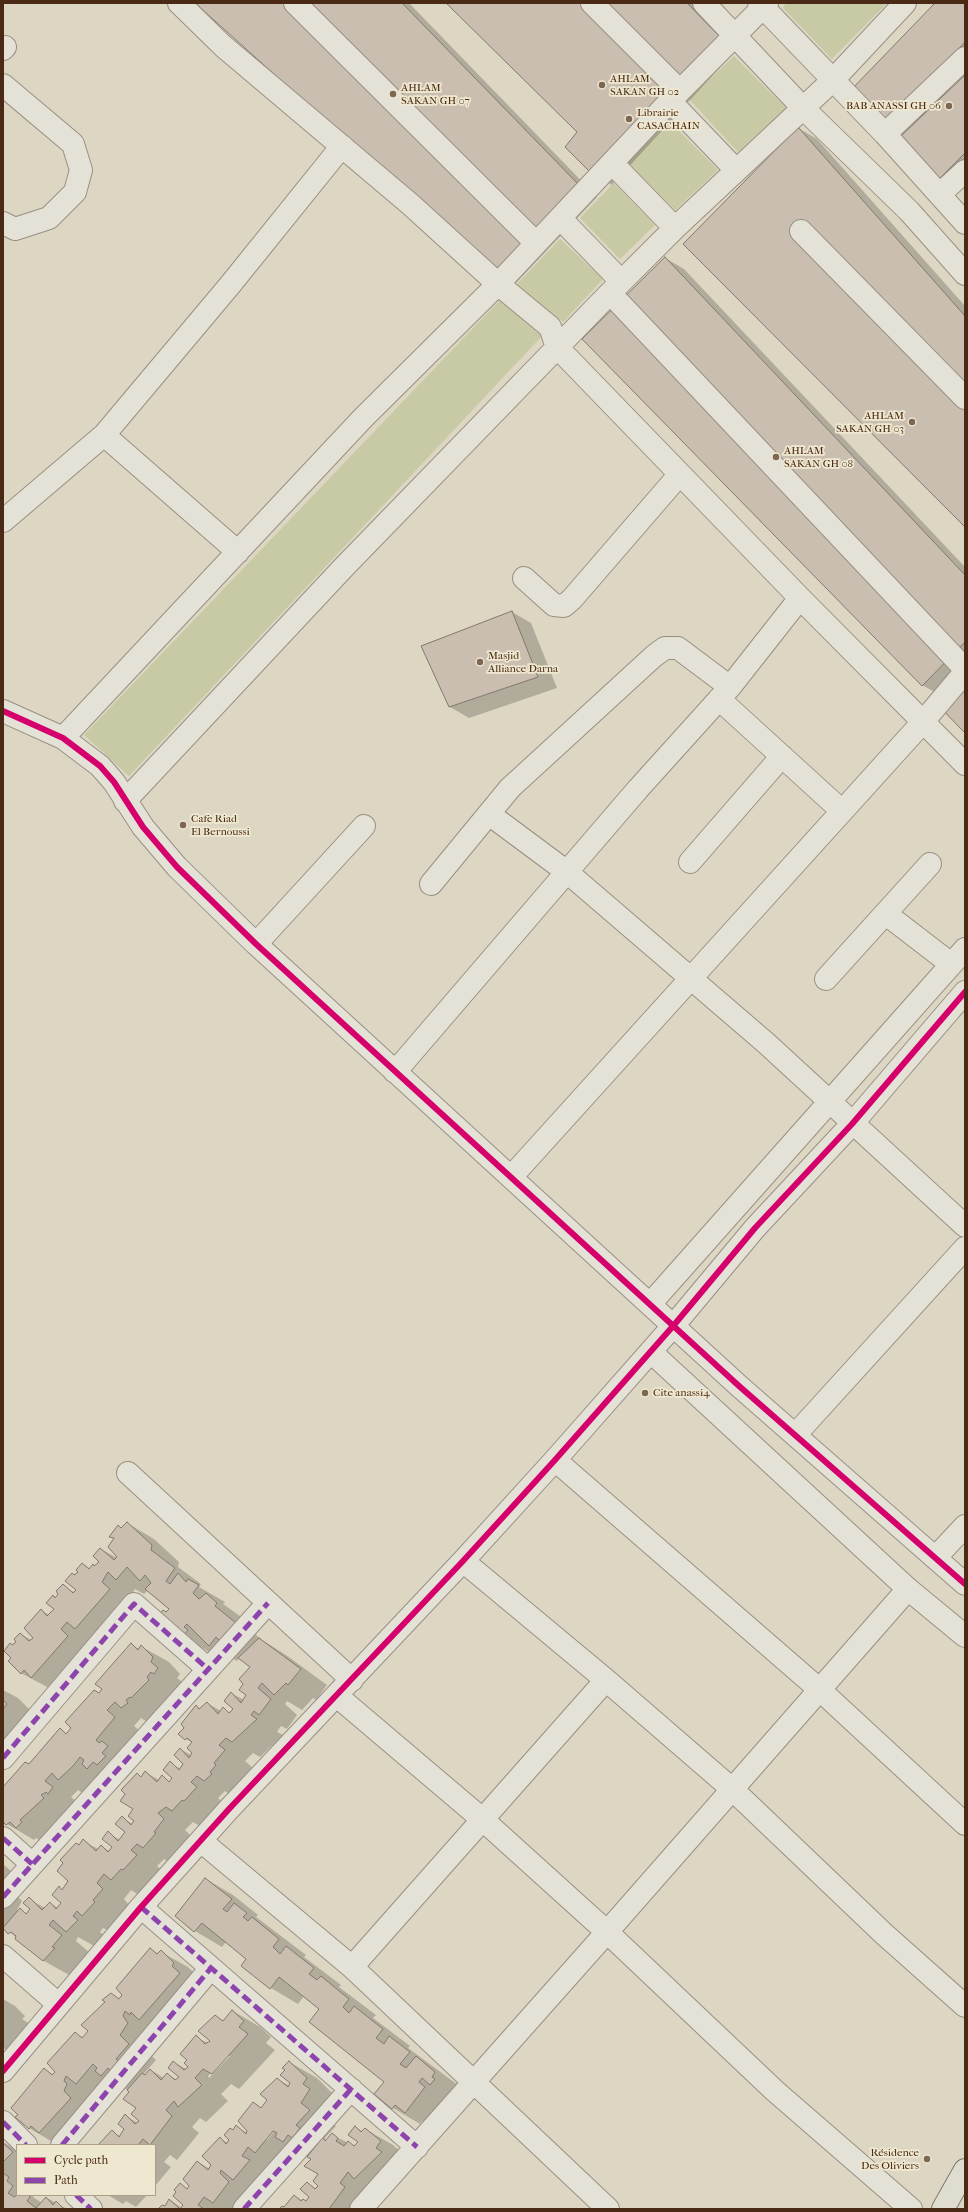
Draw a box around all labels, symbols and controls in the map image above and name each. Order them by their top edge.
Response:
place label: AHLAM SAKAN GH 02 [610,72,679,98]
marker: AHLAM SAKAN GH 02 [597,80,607,90]
place label: AHLAM SAKAN GH 07 [401,81,470,107]
marker: AHLAM SAKAN GH 07 [388,89,398,99]
place label: BAB ANASSI GH 06 [846,99,941,113]
marker: BAB ANASSI GH 06 [944,101,954,111]
place label: Librairie CASACHAIN [637,106,700,132]
marker: Librairie CASACHAIN [624,114,634,124]
place label: AHLAM SAKAN GH 03 [836,409,904,435]
marker: AHLAM SAKAN GH 03 [907,417,917,427]
place label: AHLAM SAKAN GH 08 [784,444,853,470]
marker: AHLAM SAKAN GH 08 [771,452,781,462]
place label: Masjid Alliance Darna [488,649,558,675]
marker: Masjid Alliance Darna [475,657,485,667]
place label: Cafe Riad El Bernoussi [191,812,250,838]
marker: Cafe Riad El Bernoussi [178,820,188,830]
place label: Cite anassi4 [653,1386,710,1400]
marker: Cite anassi4 [640,1388,650,1398]
legend [16,2144,156,2196]
place label: Résidence Des Oliviers [861,2146,919,2172]
text: Cycle path [54,2153,108,2167]
marker: Résidence Des Oliviers [922,2154,932,2164]
text: Path [54,2173,78,2187]

